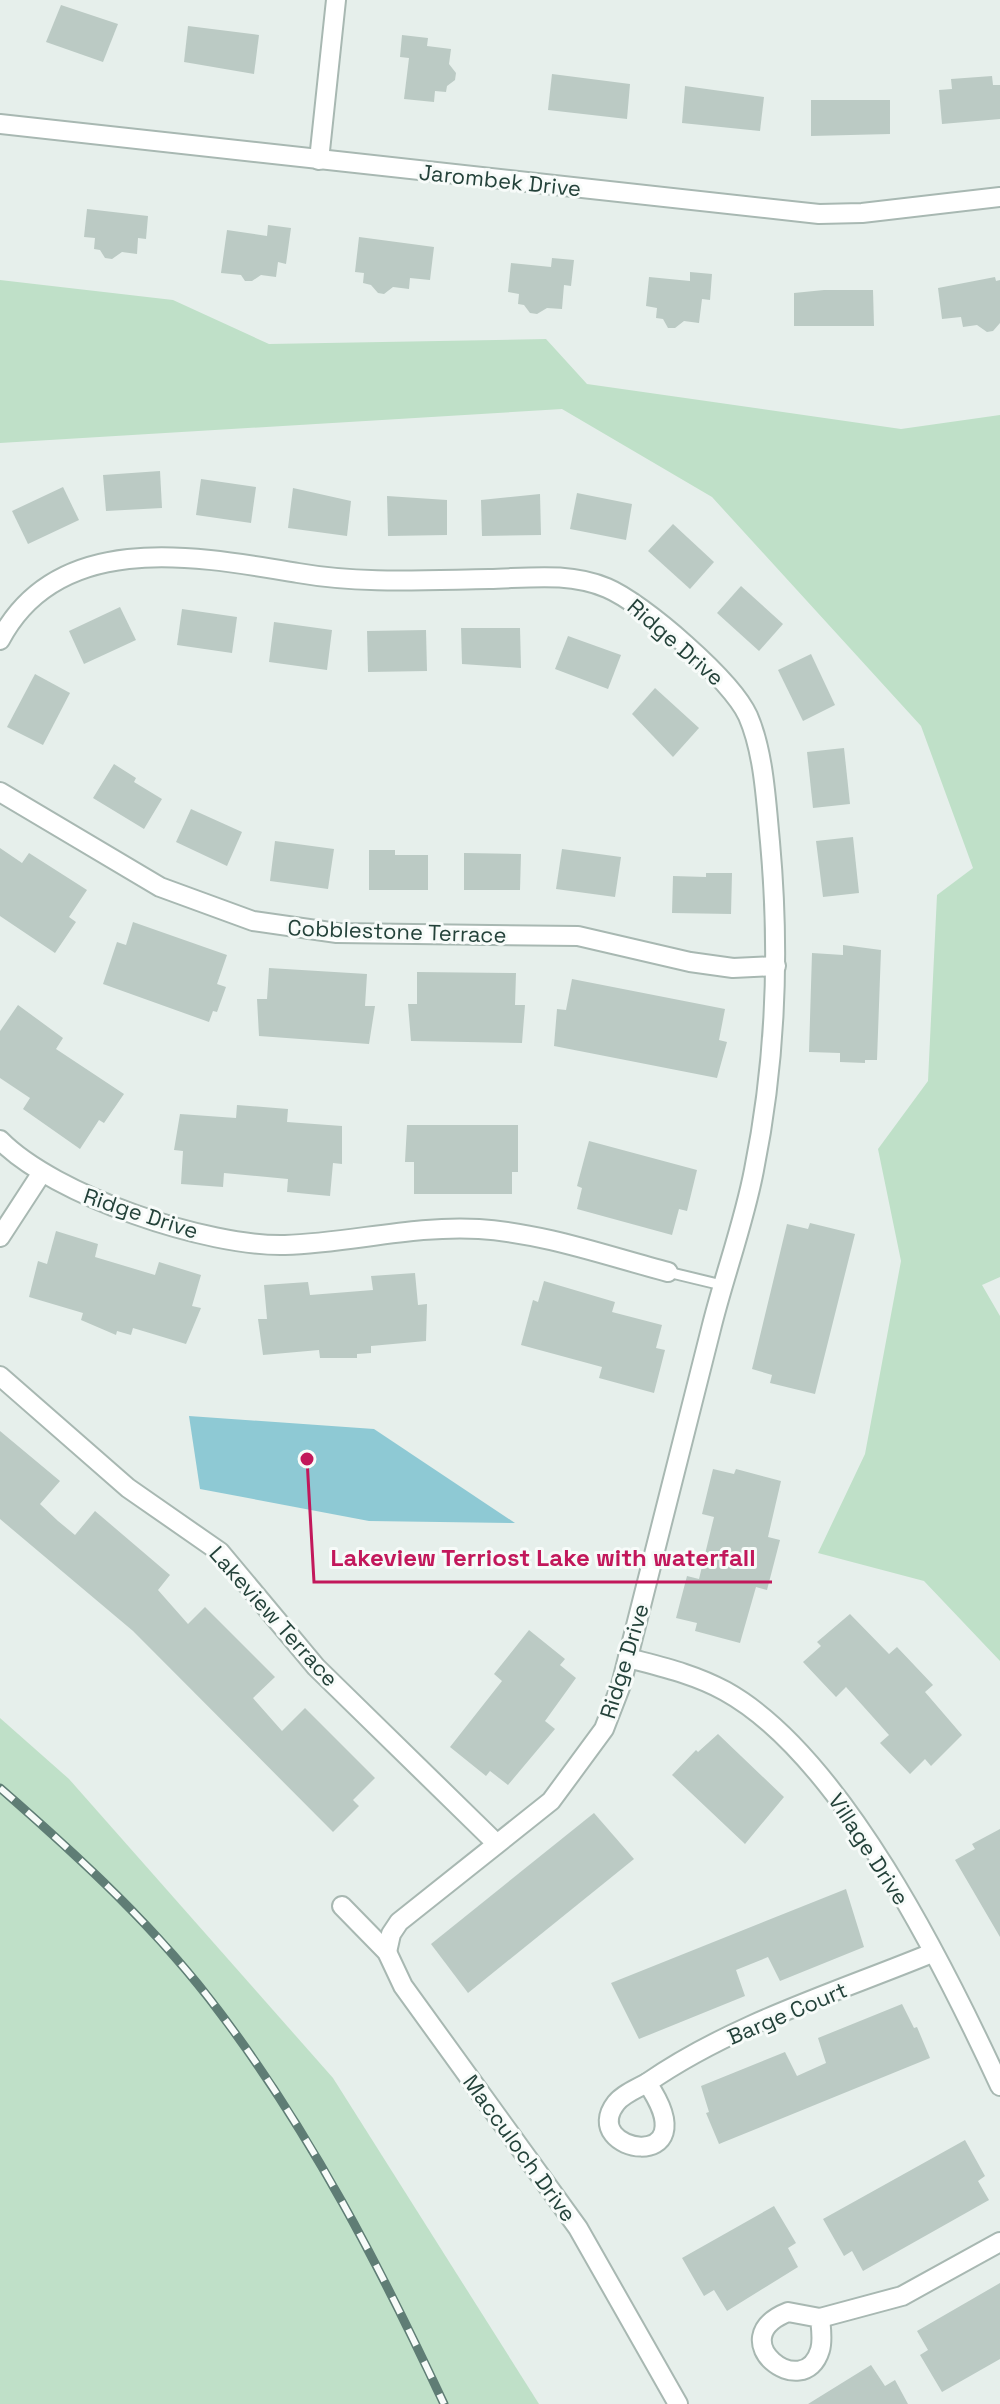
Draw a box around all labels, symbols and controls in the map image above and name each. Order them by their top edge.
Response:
street label: Jarombek Drive [417,158,583,202]
street label: Ridge Drive [622,592,730,692]
street label: Cobblestone Terrace [287,913,507,949]
street label: Ridge Drive [80,1181,202,1245]
callout: Lakeview Terriost Lake with waterfall [314,1534,772,1582]
street label: Lakeview Terrace [203,1540,345,1692]
text: Lakeview Terriost Lake with waterfall [330,1542,756,1573]
street label: Ridge Drive [593,1600,655,1722]
street label: Village Drive [822,1788,916,1910]
street label: Barge Court [723,1975,851,2051]
street label: Macculoch Drive [457,2069,583,2227]

